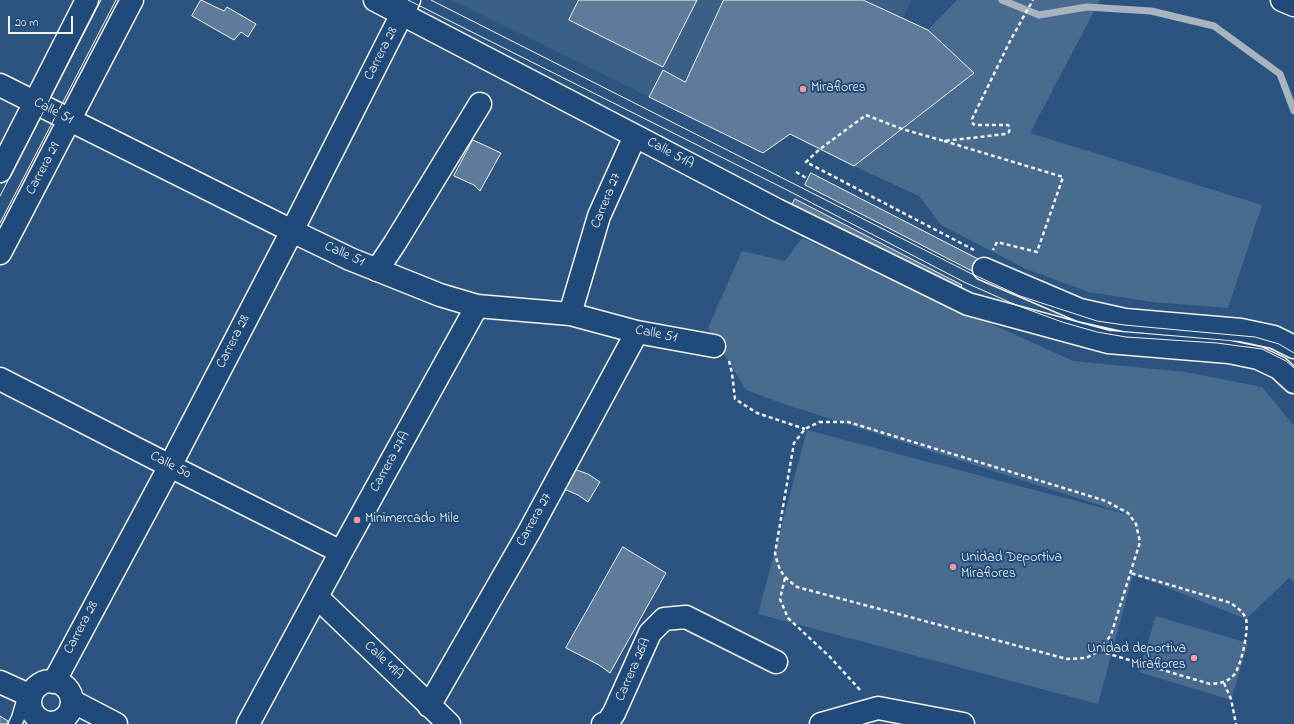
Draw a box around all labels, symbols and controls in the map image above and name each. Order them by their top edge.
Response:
scale bar [10,8,75,34]
text: 20 m [15,14,38,32]
street label: Carrera 28 [361,24,403,84]
place label: Miraflores [811,81,866,97]
marker: Miraflores [798,84,808,94]
street label: Calle 51 [30,95,76,129]
street label: Calle 51A [644,135,696,173]
street label: Carrera 29 [23,140,65,198]
street label: Carrera 27 [588,171,626,231]
street label: Calle 51 [321,239,367,271]
street label: Carrera 28 [213,312,255,372]
street label: Calle 51 [634,323,678,347]
street label: Carrera 27A [367,429,415,495]
street label: Calle 50 [147,449,193,483]
street label: Carrera 27 [514,490,556,550]
place label: Minimercado Mile [365,512,459,528]
marker: Minimercado Mile [352,515,362,525]
place label: Unidad Deportiva Miraflores [961,551,1062,584]
marker: Unidad Deportiva Miraflores [948,562,958,572]
street label: Carrera 28 [61,599,103,657]
street label: Carrera 26A [613,636,655,704]
street label: Calle 49A [360,638,406,684]
place label: Unidad deportiva Miraflores [1087,642,1186,674]
marker: Unidad deportiva Miraflores [1189,653,1199,663]

